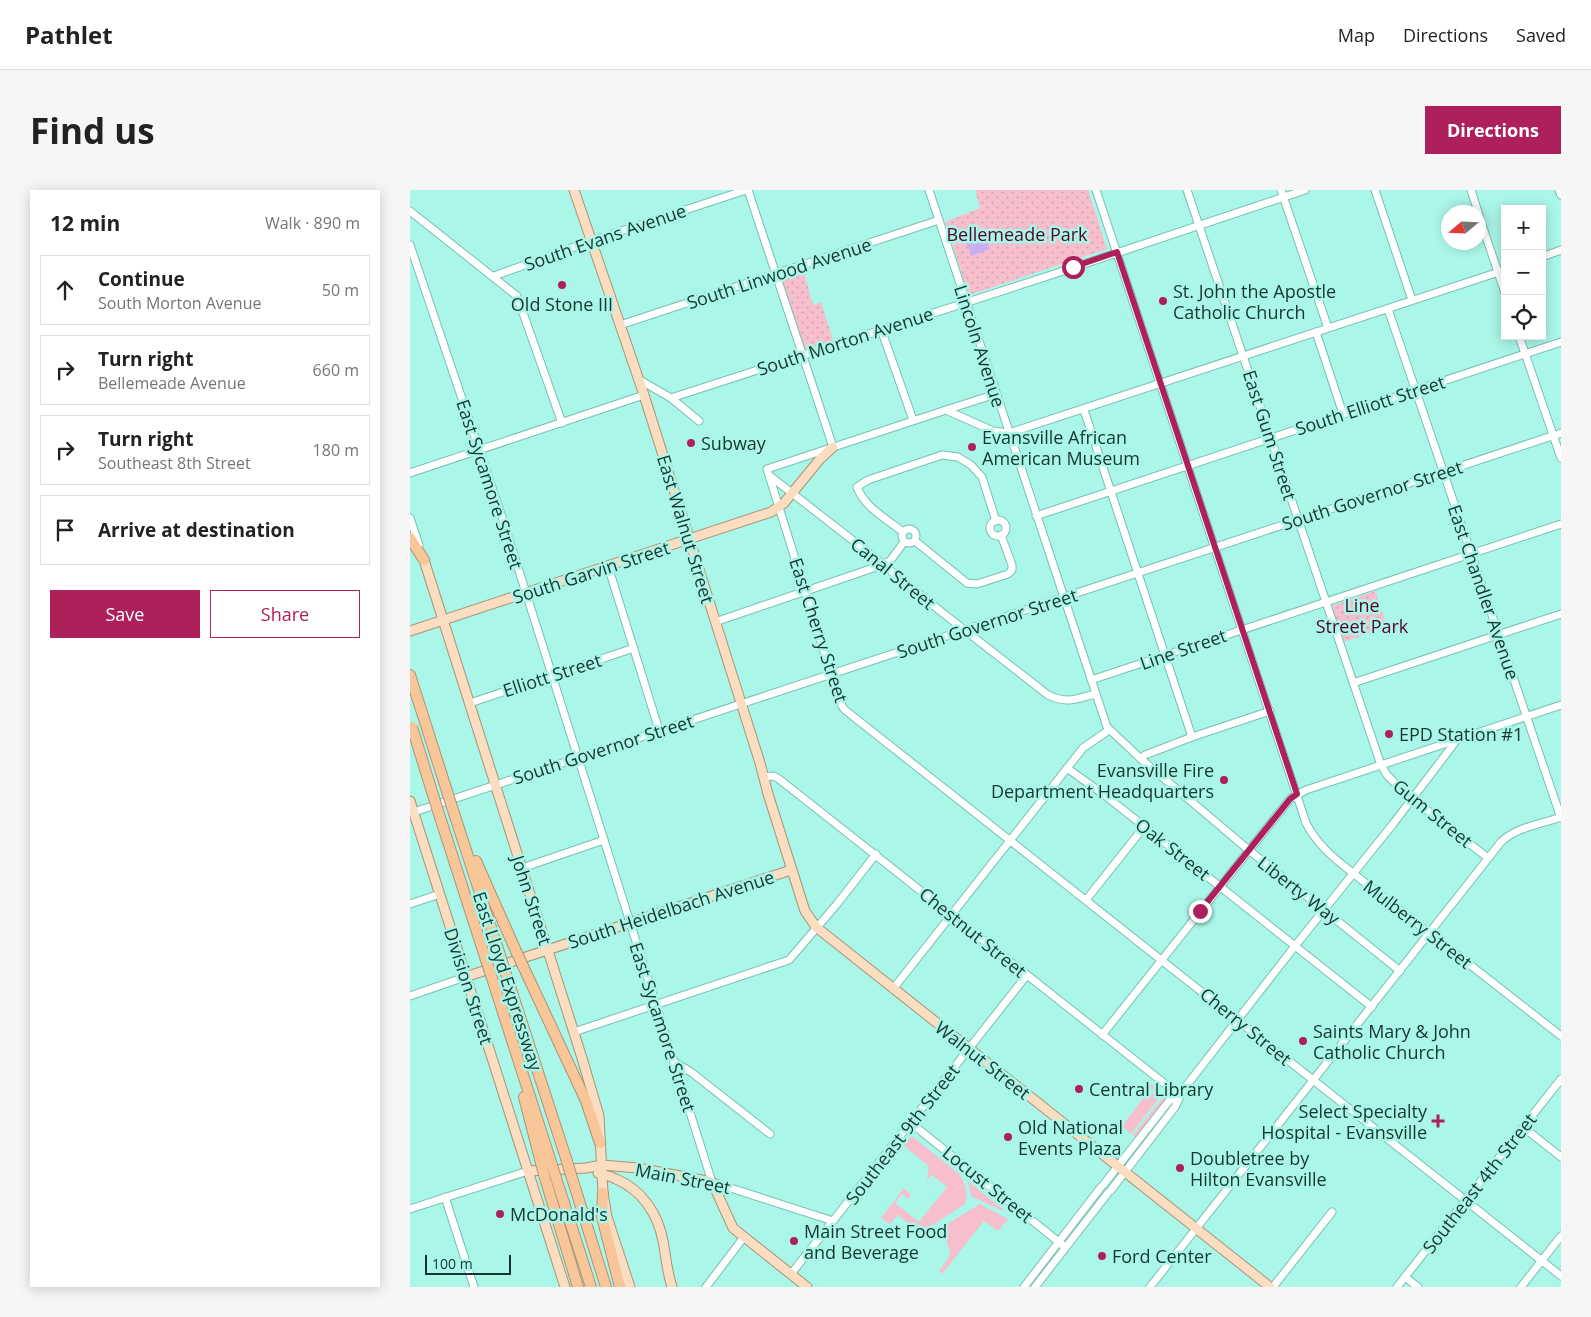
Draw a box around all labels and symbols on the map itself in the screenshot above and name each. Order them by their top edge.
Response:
street label: South Evans Avenue [521,198,689,276]
north arrow [1441,205,1486,250]
park label: Bellemeade Park [946,222,1088,246]
street label: South Linwood Avenue [684,232,874,314]
route start [1062,256,1085,279]
marker: Old Stone III [556,279,568,291]
place label: St. John the Apostle Catholic Church [1173,279,1336,324]
street label: Lincoln Avenue [949,282,1011,410]
place label: Old Stone III [511,292,613,316]
marker: St. John the Apostle Catholic Church [1157,295,1169,307]
street label: South Morton Avenue [754,301,936,381]
street label: East Gum Street [1238,367,1302,503]
street label: South Elliott Street [1292,369,1448,441]
street label: East Sycamore Street [451,396,529,572]
place label: Evansville African American Museum [982,425,1140,470]
place label: Subway [701,431,767,455]
marker: Subway [685,437,697,449]
marker: Evansville African American Museum [966,441,978,453]
street label: East Walnut Street [652,452,720,606]
street label: South Governor Street [1279,454,1465,536]
street label: East Chandler Avenue [1443,501,1525,683]
street label: Canal Street [846,532,940,614]
street label: South Garvin Street [509,535,673,609]
street label: East Cherry Street [784,555,854,705]
street label: South Governor Street [894,582,1080,664]
park label: Line Street Park [1316,593,1409,638]
street label: Line Street [1137,623,1229,675]
street label: Elliott Street [500,648,604,702]
street label: South Governor Street [510,708,696,790]
place label: EPD Station #1 [1399,722,1523,746]
marker: EPD Station #1 [1383,728,1395,740]
place label: Evansville Fire Department Headquarters [991,758,1214,803]
marker: Evansville Fire Department Headquarters [1218,774,1230,786]
street label: Gum Street [1388,774,1478,852]
street label: Oak Street [1131,812,1215,886]
street label: John Street [506,850,558,948]
street label: Liberty Way [1253,850,1346,930]
street label: South Heidelbach Avenue [565,864,777,954]
street label: Mulberry Street [1359,874,1477,974]
street label: Chestnut Street [915,881,1031,983]
street label: East Lloyd Expressway [468,888,549,1075]
route end [1189,900,1212,923]
street label: Division Street [439,925,499,1047]
street label: East Sycamore Street [624,939,702,1115]
street label: Cherry Street [1195,982,1297,1070]
street label: Walnut Street [930,1015,1036,1105]
place label: Saints Mary & John Catholic Church [1313,1019,1471,1064]
marker: Saints Mary & John Catholic Church [1297,1035,1309,1047]
street label: Southeast 9th Street [840,1059,964,1209]
place label: Central Library [1089,1077,1214,1101]
marker: Central Library [1073,1083,1085,1095]
place label: Select Specialty Hospital - Evansville [1261,1099,1428,1144]
street label: Southeast 4th Street [1417,1108,1541,1258]
marker: Select Specialty Hospital - Evansville [1431,1114,1445,1128]
place label: Old National Events Plaza [1018,1115,1123,1160]
marker: Old National Events Plaza [1002,1131,1014,1143]
street label: Locust Street [938,1140,1038,1228]
place label: Doubletree by Hilton Evansville [1190,1146,1327,1191]
street label: Main Street [633,1157,733,1199]
marker: Doubletree by Hilton Evansville [1174,1162,1186,1174]
place label: McDonald's [510,1202,608,1226]
marker: McDonald's [494,1208,506,1220]
place label: Main Street Food and Beverage [804,1219,947,1264]
marker: Main Street Food and Beverage [788,1235,800,1247]
place label: Ford Center [1112,1244,1212,1268]
marker: Ford Center [1096,1250,1108,1262]
scale bar [425,1252,511,1275]

